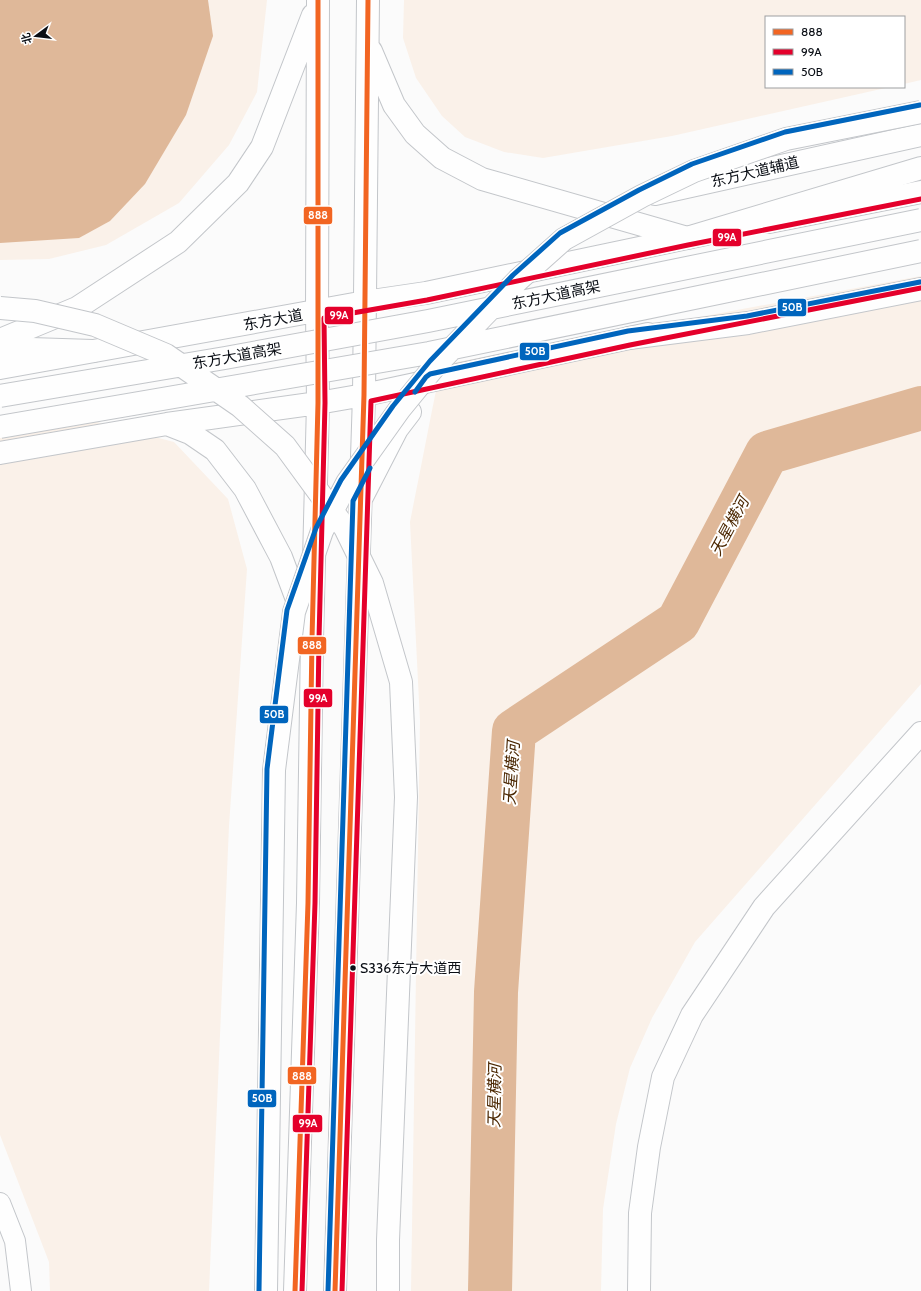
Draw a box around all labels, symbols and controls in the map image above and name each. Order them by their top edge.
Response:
north arrow [16,16,56,56]
legend [765,16,905,88]
text: 888 [801,24,823,39]
text: 北 [18,31,35,46]
text: 99A [801,44,822,59]
text: 50B [801,64,823,79]
street label: 东方大道辅道 [709,153,801,191]
line badge: 888 [303,206,333,225]
text: 888 [308,208,328,222]
line badge: 99A [712,228,742,247]
text: 99A [718,230,737,244]
street label: 东方大道高架 [510,277,602,313]
line badge: 50B [777,298,807,317]
text: 50B [782,300,802,314]
street label: 东方大道 [242,306,304,334]
line badge: 99A [324,306,354,325]
text: 99A [330,308,349,322]
street label: 东方大道高架 [191,339,283,373]
line badge: 50B [519,342,550,361]
text: 50B [525,344,545,358]
water label: 天星横河 [706,491,754,559]
line badge: 888 [297,636,327,655]
text: 888 [302,638,322,652]
line badge: 99A [303,688,333,708]
text: 99A [309,691,328,705]
line badge: 50B [259,705,289,724]
text: 50B [264,707,284,721]
water label: 天星横河 [500,737,523,806]
place label: S336东方大道西 [360,959,461,977]
marker: S336东方大道西 [348,963,358,973]
water label: 天星横河 [484,1061,505,1128]
line badge: 888 [287,1066,317,1085]
text: 888 [292,1069,312,1083]
line badge: 50B [247,1089,277,1108]
text: 50B [252,1091,272,1105]
line badge: 99A [292,1114,323,1133]
text: 99A [299,1116,318,1130]

